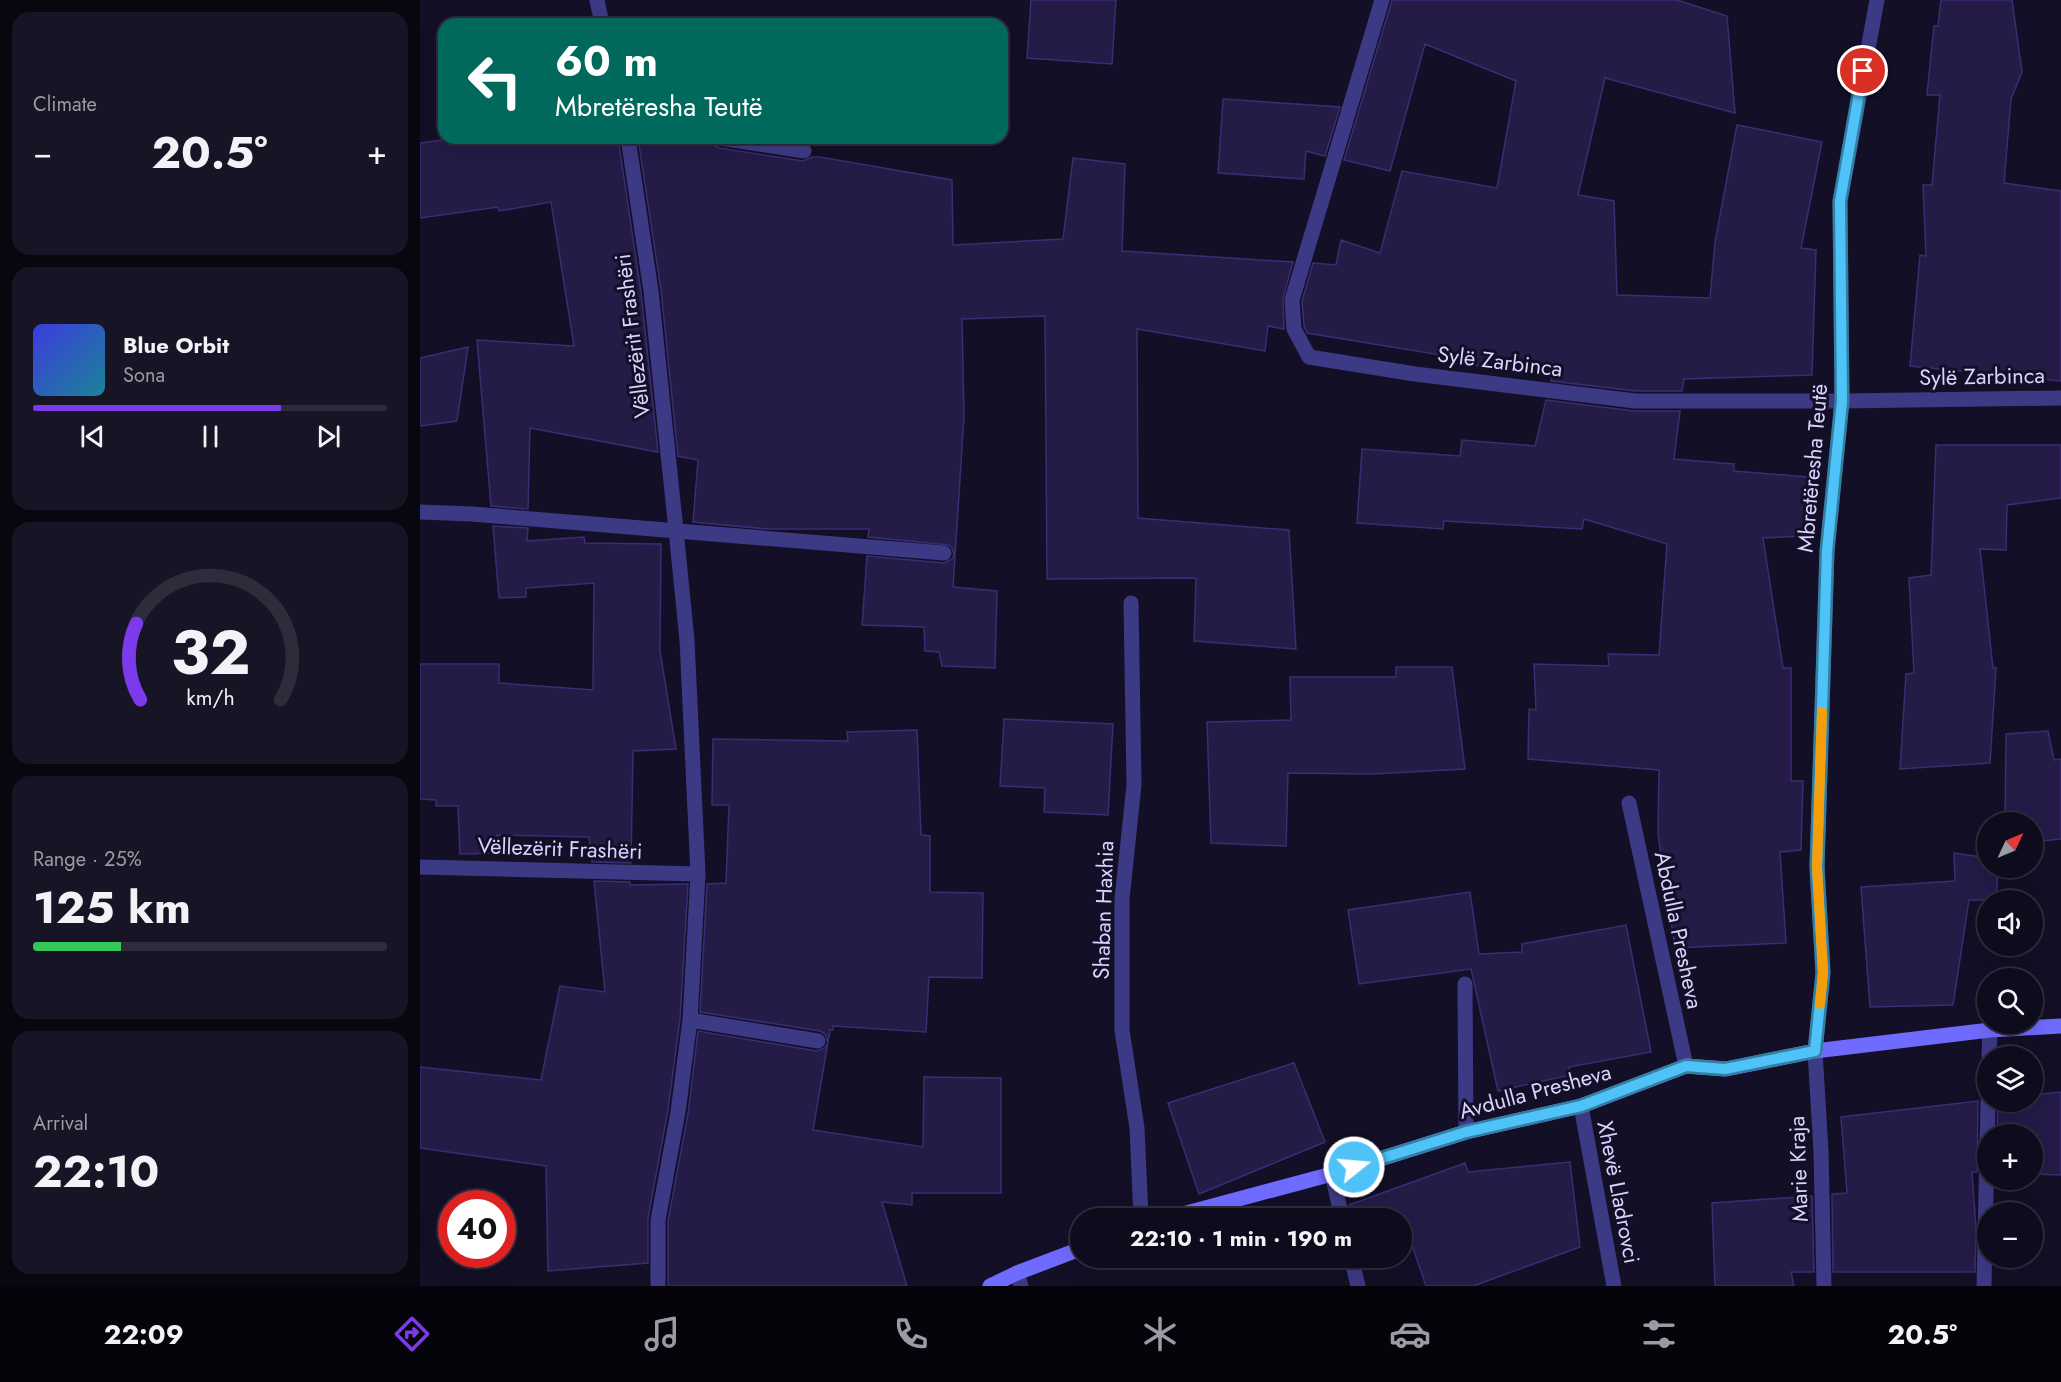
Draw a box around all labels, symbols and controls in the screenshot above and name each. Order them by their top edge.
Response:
text: 60 m [555,31,658,92]
icon: left [456,42,534,120]
pin [1837,45,1888,96]
icon: arrive [1846,54,1879,87]
text: Mbretëresha Teutë [555,87,763,126]
text: Climate [33,90,97,119]
text: 20.5° [151,120,268,185]
text: − [33,129,52,176]
text: + [367,129,387,176]
street label: Vëllezërit Frashëri [606,252,658,420]
text: Blue Orbit [123,329,229,361]
street label: Sylë Zarbinca [1436,337,1564,385]
street label: Sylë Zarbinca [1919,359,2045,393]
text: Sona [123,361,165,390]
street label: Mbretëresha Teutë [1789,382,1835,554]
icon: previous [76,420,109,453]
icon: pause [194,420,227,453]
icon: next [312,420,345,453]
text: 32 [170,607,250,697]
text: km/h [186,682,234,713]
north arrow [1977,812,2043,878]
map controls [1977,812,2043,1268]
street label: Vëllezërit Frashëri [477,829,643,867]
street label: Shaban Haxhia [1085,840,1121,980]
text: Range · 25% [33,845,142,874]
street label: Abdulla Presheva [1647,848,1711,1012]
text: 125 km [33,875,191,940]
button: sound [1977,890,2043,956]
button: search [1977,968,2043,1034]
button: layers [1977,1046,2043,1112]
street label: Avdulla Presheva [1455,1055,1615,1127]
text: Arrival [33,1109,88,1138]
street label: Marie Kraja [1780,1115,1816,1223]
street label: Xhevë Lladrovci [1589,1118,1649,1266]
button: + [1977,1124,2043,1190]
position arrow [1322,1135,1386,1199]
text: 22:10 [33,1139,159,1204]
speed limit sign: 40 [438,1190,516,1268]
button: − [1977,1202,2043,1268]
text: 22:10 · 1 min · 190 m [1130,1222,1352,1254]
icon: directions [391,1313,433,1355]
icon: music [641,1313,683,1355]
icon: phone [890,1313,932,1355]
icon: climate [1139,1313,1181,1355]
icon: car [1389,1313,1431,1355]
icon: filters [1638,1313,1680,1355]
text: 22:09 [104,1315,184,1354]
text: 20.5° [1887,1315,1957,1354]

